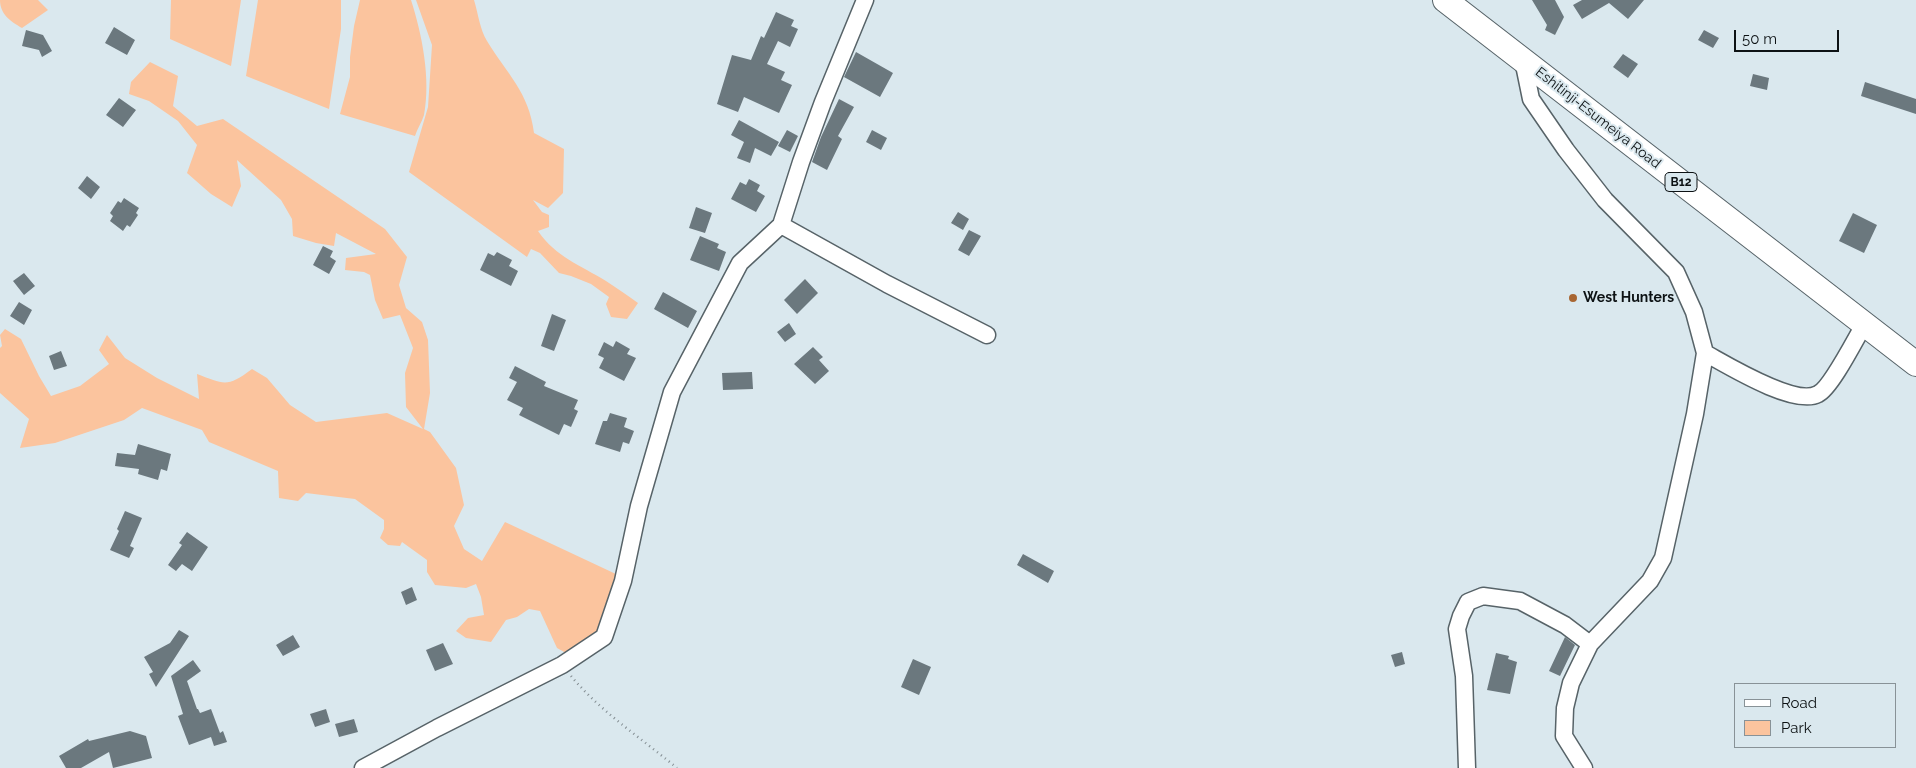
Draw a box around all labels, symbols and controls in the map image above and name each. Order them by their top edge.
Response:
scale bar [1736,20,1841,52]
text: 50 m [1742,30,1777,48]
street label: Eshitinji-Esumeiya Road [1532,64,1664,172]
road number: B12 [1665,172,1697,192]
place label: West Hunters [1583,290,1674,306]
marker: West Hunters [1567,292,1579,304]
legend [1734,683,1896,748]
text: Road [1781,694,1817,712]
text: Park [1781,719,1812,737]

